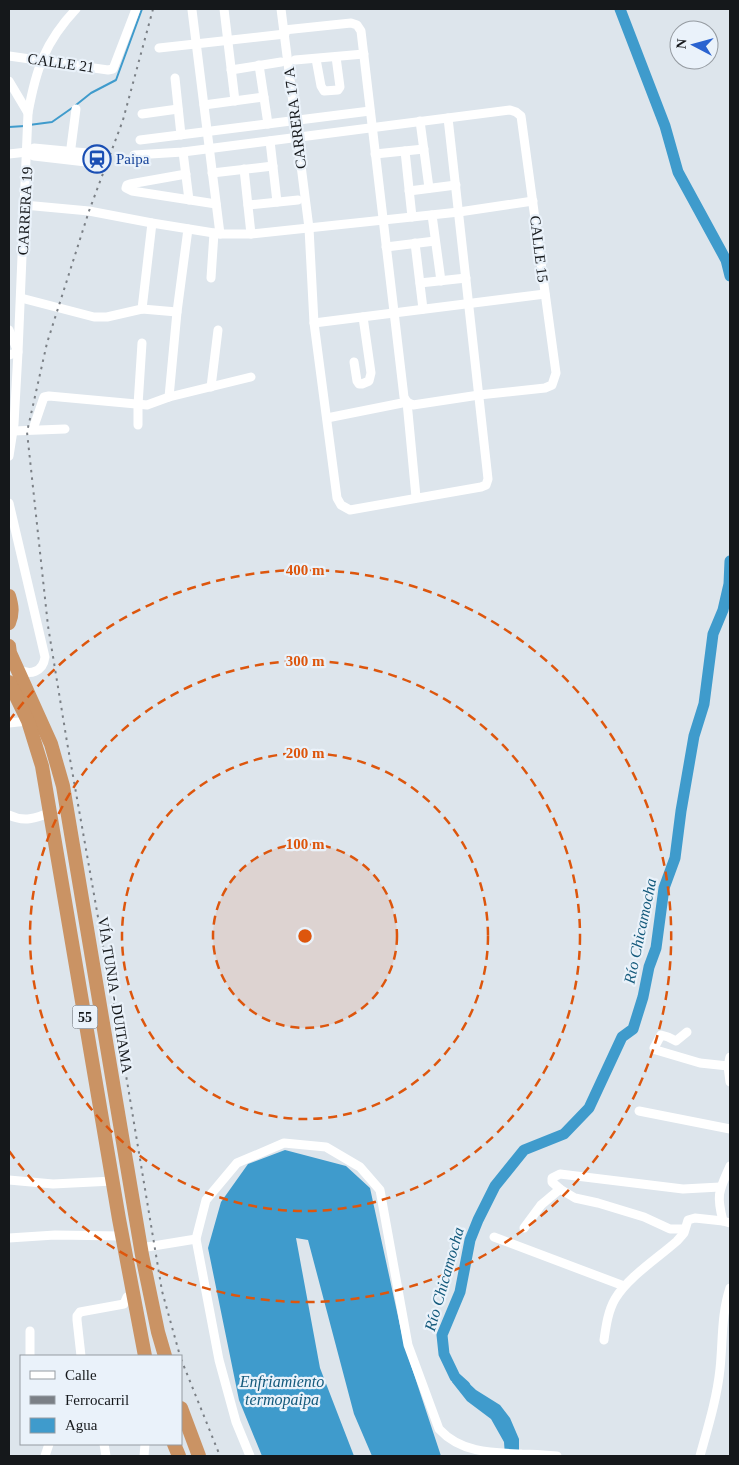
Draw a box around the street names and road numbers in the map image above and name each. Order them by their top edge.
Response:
street label: CALLE 21 [27,50,95,76]
street label: CARRERA 17 A [281,66,309,170]
street label: CARRERA 19 [15,166,35,256]
street label: CALLE 15 [527,215,551,283]
street label: VÍA TUNJA - DUITAMA [95,916,135,1074]
road number: 55 [72,1006,98,1028]

